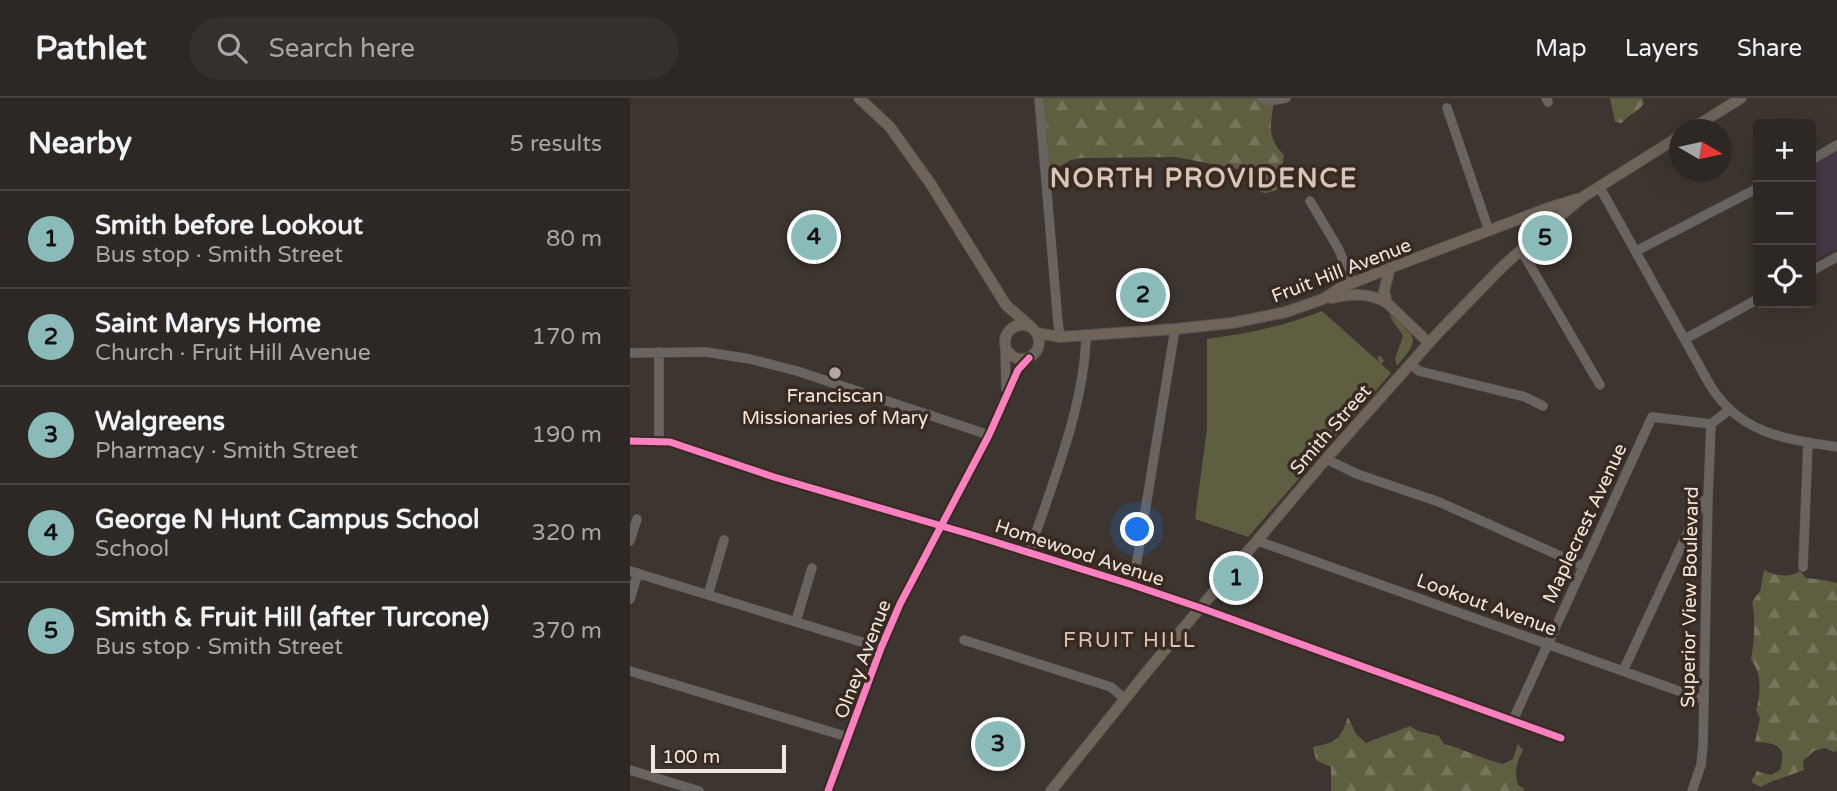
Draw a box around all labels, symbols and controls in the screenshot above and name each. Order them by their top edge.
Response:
search box [189,17,679,80]
text: Pathlet [35,29,147,68]
icon: search [213,29,251,67]
text: Search here [269,33,415,64]
text: Map [1535,34,1587,63]
text: Layers [1625,34,1699,63]
text: Share [1737,34,1802,63]
north arrow [1669,119,1732,182]
map controls [1753,119,1816,308]
button: + [1753,119,1816,182]
text: Nearby [28,125,132,162]
text: 5 results [509,130,602,158]
district label: NORTH PROVIDENCE [1050,163,1358,194]
button: − [1753,182,1816,245]
text: Smith before Lookout [95,210,363,241]
pin: 4 [791,211,837,263]
pin: 5 [1522,212,1568,264]
text: 1 [44,225,58,253]
text: 80 m [546,225,602,253]
street label: Fruit Hill Avenue [1268,234,1414,308]
text: Bus stop · Smith Street [95,241,343,269]
button: locate [1753,245,1816,308]
pin: 2 [1120,269,1166,321]
text: Saint Marys Home [95,308,321,339]
text: 2 [44,323,58,351]
text: 170 m [532,323,602,351]
text: Church · Fruit Hill Avenue [95,339,371,367]
marker: Franciscan Missionaries of Mary [827,365,843,381]
street label: Smith Street [1286,380,1376,479]
place label: Franciscan Missionaries of Mary [742,385,928,429]
text: Walgreens [95,406,225,437]
text: 3 [44,421,58,449]
text: 190 m [532,421,602,449]
text: Pharmacy · Smith Street [95,437,358,465]
street label: Maplecrest Avenue [1538,440,1632,607]
street label: Superior View Boulevard [1677,486,1703,708]
text: George N Hunt Campus School [95,504,479,535]
your location [1120,512,1154,546]
street label: Homewood Avenue [992,515,1167,591]
text: 4 [44,519,58,547]
text: 320 m [532,519,602,547]
text: School [95,535,169,563]
pin: 1 [1213,552,1259,604]
street label: Lookout Avenue [1414,569,1560,641]
street label: Olney Avenue [830,597,896,722]
text: Smith & Fruit Hill (after Turcone) [95,602,489,633]
text: 5 [44,617,58,645]
text: 370 m [532,617,602,645]
district label: FRUIT HILL [1063,628,1197,653]
text: Bus stop · Smith Street [95,633,343,661]
pin: 3 [975,718,1021,770]
scale bar [651,742,786,774]
text: 100 m [662,746,720,768]

